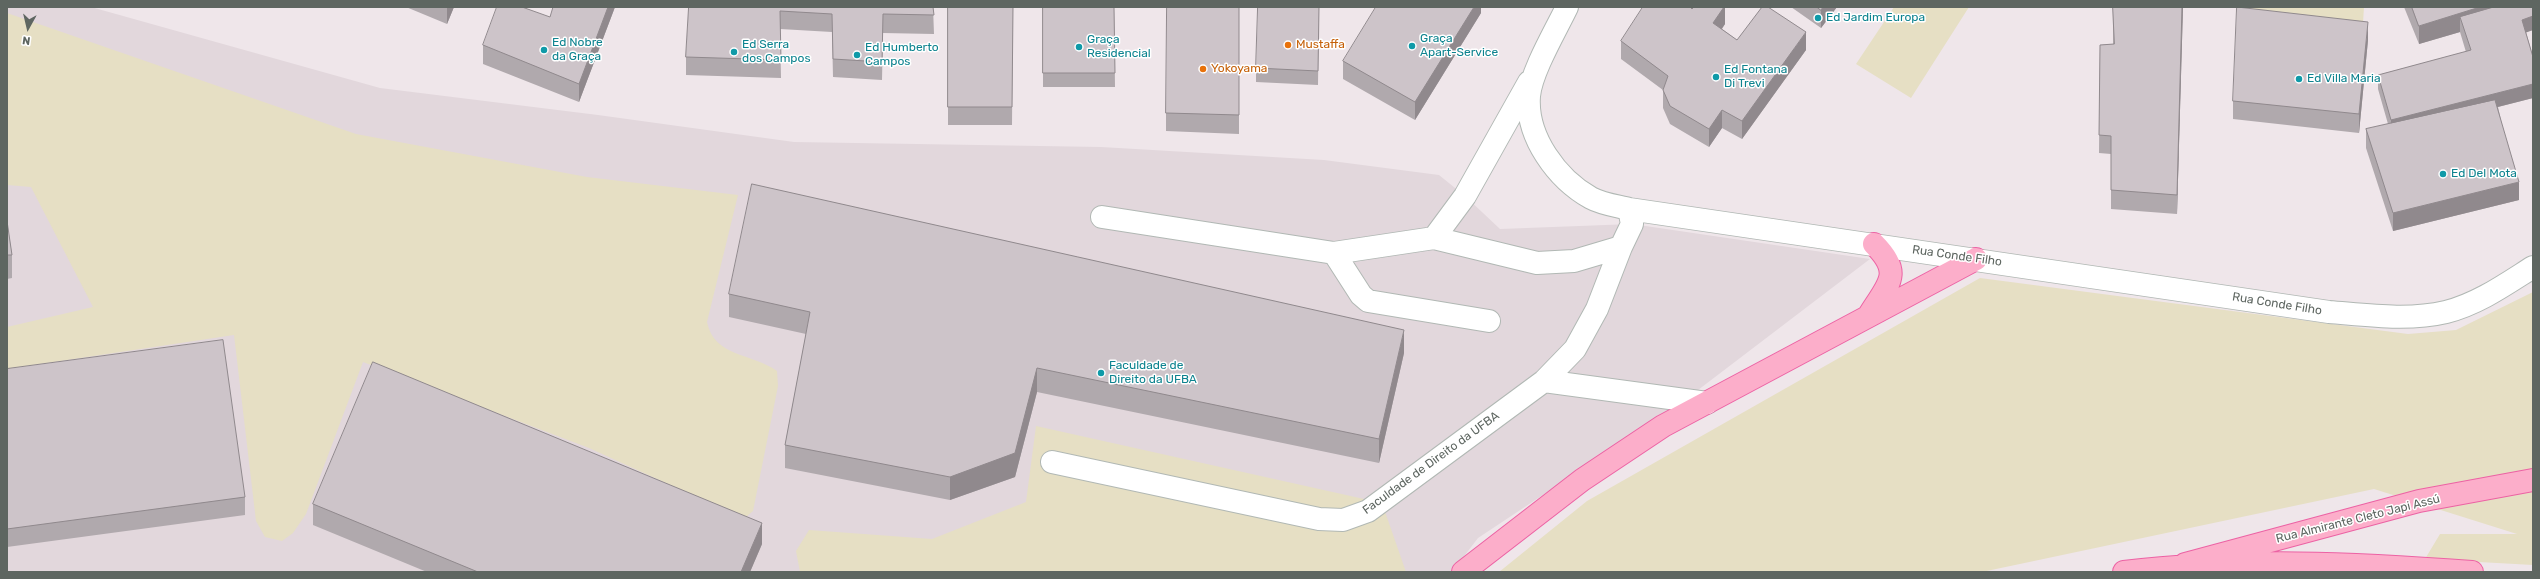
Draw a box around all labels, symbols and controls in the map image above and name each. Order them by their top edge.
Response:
north arrow [8,8,48,48]
place label: Ed Jardim Europa [1826,11,1925,25]
marker: Ed Jardim Europa [1813,13,1823,23]
place label: Graça Apart-Service [1420,32,1498,60]
text: N [21,33,31,47]
place label: Graça Residencial [1087,33,1151,61]
place label: Ed Nobre da Graça [552,36,603,64]
place label: Ed Serra dos Campos [742,38,811,66]
place label: Mustaffa [1296,38,1345,52]
marker: Mustaffa [1283,40,1293,50]
place label: Ed Humberto Campos [865,41,939,69]
marker: Graça Apart-Service [1407,41,1417,51]
marker: Graça Residencial [1074,42,1084,52]
marker: Ed Nobre da Graça [539,45,549,55]
marker: Ed Serra dos Campos [729,47,739,57]
marker: Ed Humberto Campos [852,50,862,60]
place label: Yokoyama [1211,62,1267,76]
place label: Ed Fontana Di Trevi [1724,63,1787,91]
marker: Yokoyama [1198,64,1208,74]
marker: Ed Fontana Di Trevi [1711,72,1721,82]
place label: Ed Villa Maria [2307,72,2381,86]
marker: Ed Villa Maria [2294,74,2304,84]
place label: Ed Del Mota [2451,167,2517,181]
marker: Ed Del Mota [2438,169,2448,179]
street label: Rua Conde Filho [1911,243,2003,269]
street label: Rua Conde Filho [2231,290,2323,318]
place label: Faculdade de Direito da UFBA [1109,359,1197,387]
marker: Faculdade de Direito da UFBA [1096,368,1106,378]
street label: Faculdade de Direito da UFBA [1360,409,1502,517]
street label: Rua Almirante Cleto Japi Assú [2274,492,2442,546]

